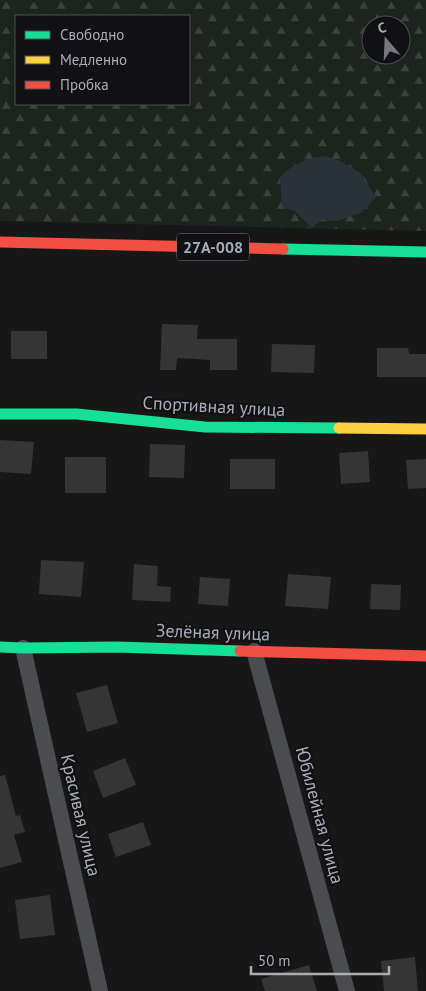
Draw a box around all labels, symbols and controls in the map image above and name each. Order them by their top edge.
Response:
legend [15,15,190,105]
north arrow [361,15,411,65]
text: С [375,18,389,37]
text: Свободно [60,25,124,44]
text: Медленно [60,50,127,69]
text: Пробка [60,75,109,94]
road number: 27А-008 [177,233,249,260]
street label: Спортивная улица [142,391,286,421]
street label: Зелёная улица [155,619,271,645]
street label: Юбилейная улица [291,744,349,886]
street label: Красивая улица [56,752,106,878]
scale bar [251,944,388,976]
text: 50 m [258,951,291,970]

